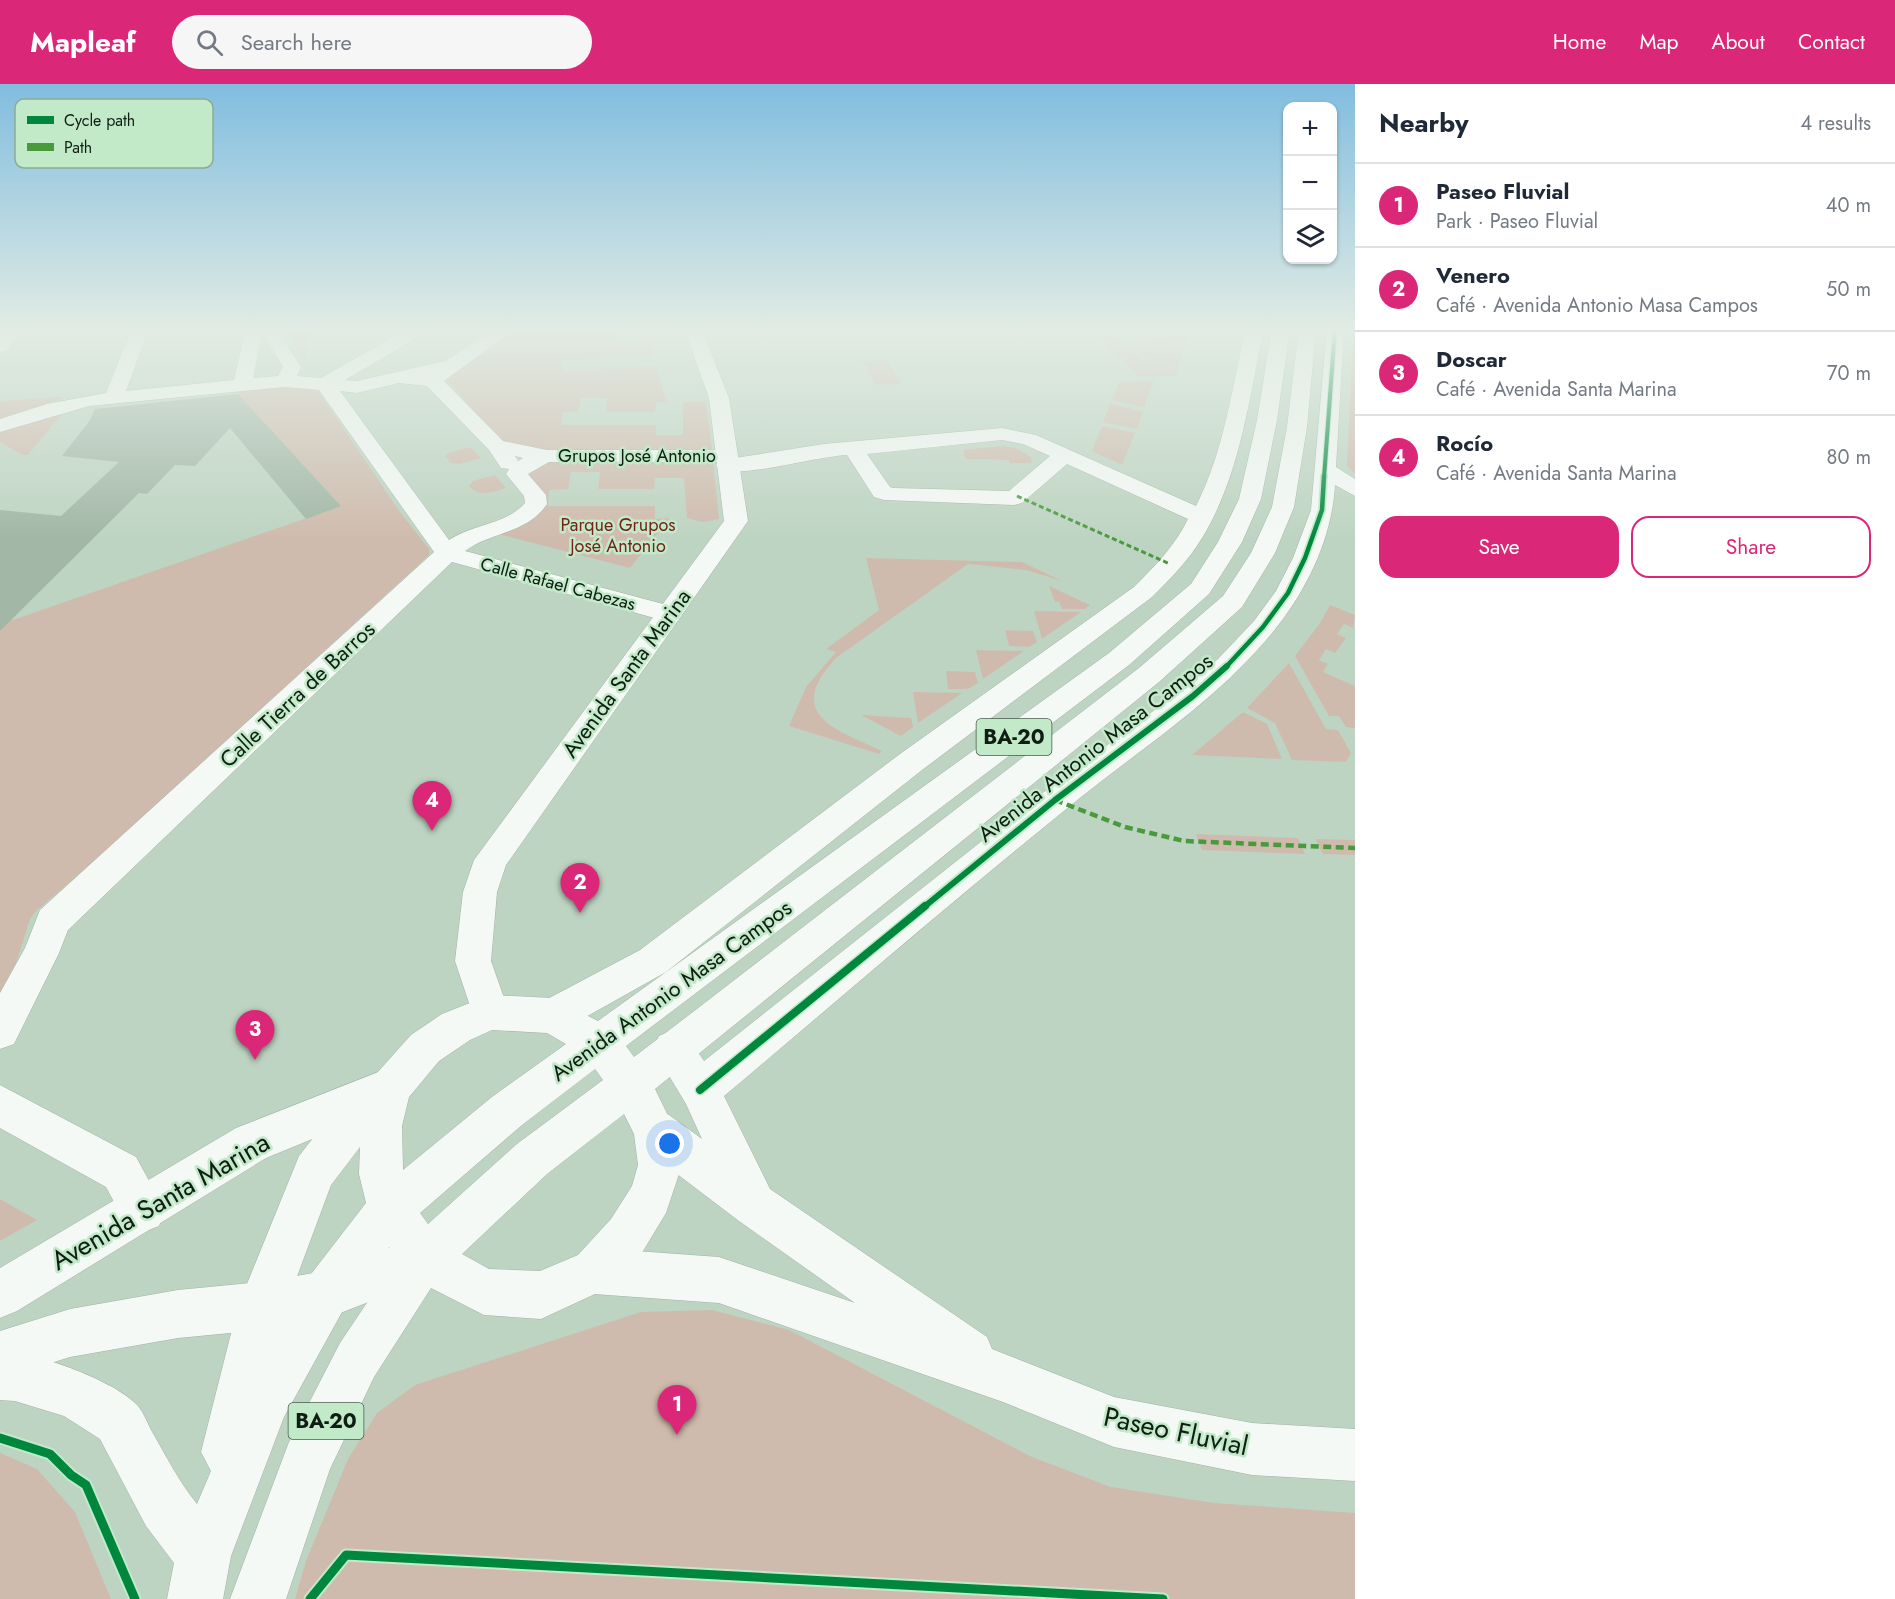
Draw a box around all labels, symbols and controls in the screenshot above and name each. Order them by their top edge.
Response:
search box [172,15,592,69]
text: Mapleaf [30,22,136,63]
icon: search [193,26,226,59]
text: Search here [241,26,352,58]
text: Home [1553,27,1606,57]
text: Map [1639,27,1679,57]
text: About [1712,27,1765,57]
text: Contact [1798,27,1865,57]
legend [15,99,213,168]
map controls [1283,102,1337,264]
button: + [1283,102,1337,156]
text: Nearby [1379,104,1468,142]
text: Cycle path [64,109,135,132]
text: 4 results [1800,109,1871,138]
text: Path [64,136,92,159]
button: − [1283,156,1337,210]
text: Paseo Fluvial [1436,175,1569,207]
text: 1 [1393,191,1404,220]
text: 40 m [1826,191,1871,220]
text: Park · Paseo Fluvial [1436,207,1598,236]
button: layers [1283,210,1337,264]
text: Venero [1436,259,1510,291]
text: 2 [1392,275,1405,304]
text: 50 m [1826,275,1871,304]
text: Café · Avenida Antonio Masa Campos [1436,291,1758,320]
text: Doscar [1436,343,1507,375]
text: 3 [1392,359,1405,388]
text: 70 m [1827,359,1871,388]
text: Café · Avenida Santa Marina [1436,375,1677,404]
text: Rocío [1436,427,1493,459]
street label: Grupos José Antonio [558,443,716,469]
text: 4 [1392,443,1405,472]
text: 80 m [1826,443,1871,472]
text: Café · Avenida Santa Marina [1436,459,1677,488]
park label: Parque Grupos José Antonio [560,512,676,559]
button: Save [1379,516,1619,578]
button: Share [1631,516,1871,578]
street label: Calle Rafael Cabezas [477,551,639,617]
street label: Avenida Santa Marina [554,582,698,764]
street label: Calle Tierra de Barros [212,613,382,775]
street label: Avenida Antonio Masa Campos [970,645,1220,849]
road number: BA-20 [976,719,1052,755]
pin: 4 [412,782,452,831]
pin: 2 [560,864,600,913]
street label: Avenida Antonio Masa Campos [544,891,798,1088]
pin: 3 [236,1010,274,1060]
street label: Avenida Santa Marina [43,1122,277,1280]
your location [655,1129,684,1158]
pin: 1 [658,1386,696,1435]
street label: Paseo Fluvial [1100,1397,1252,1465]
road number: BA-20 [288,1403,364,1439]

